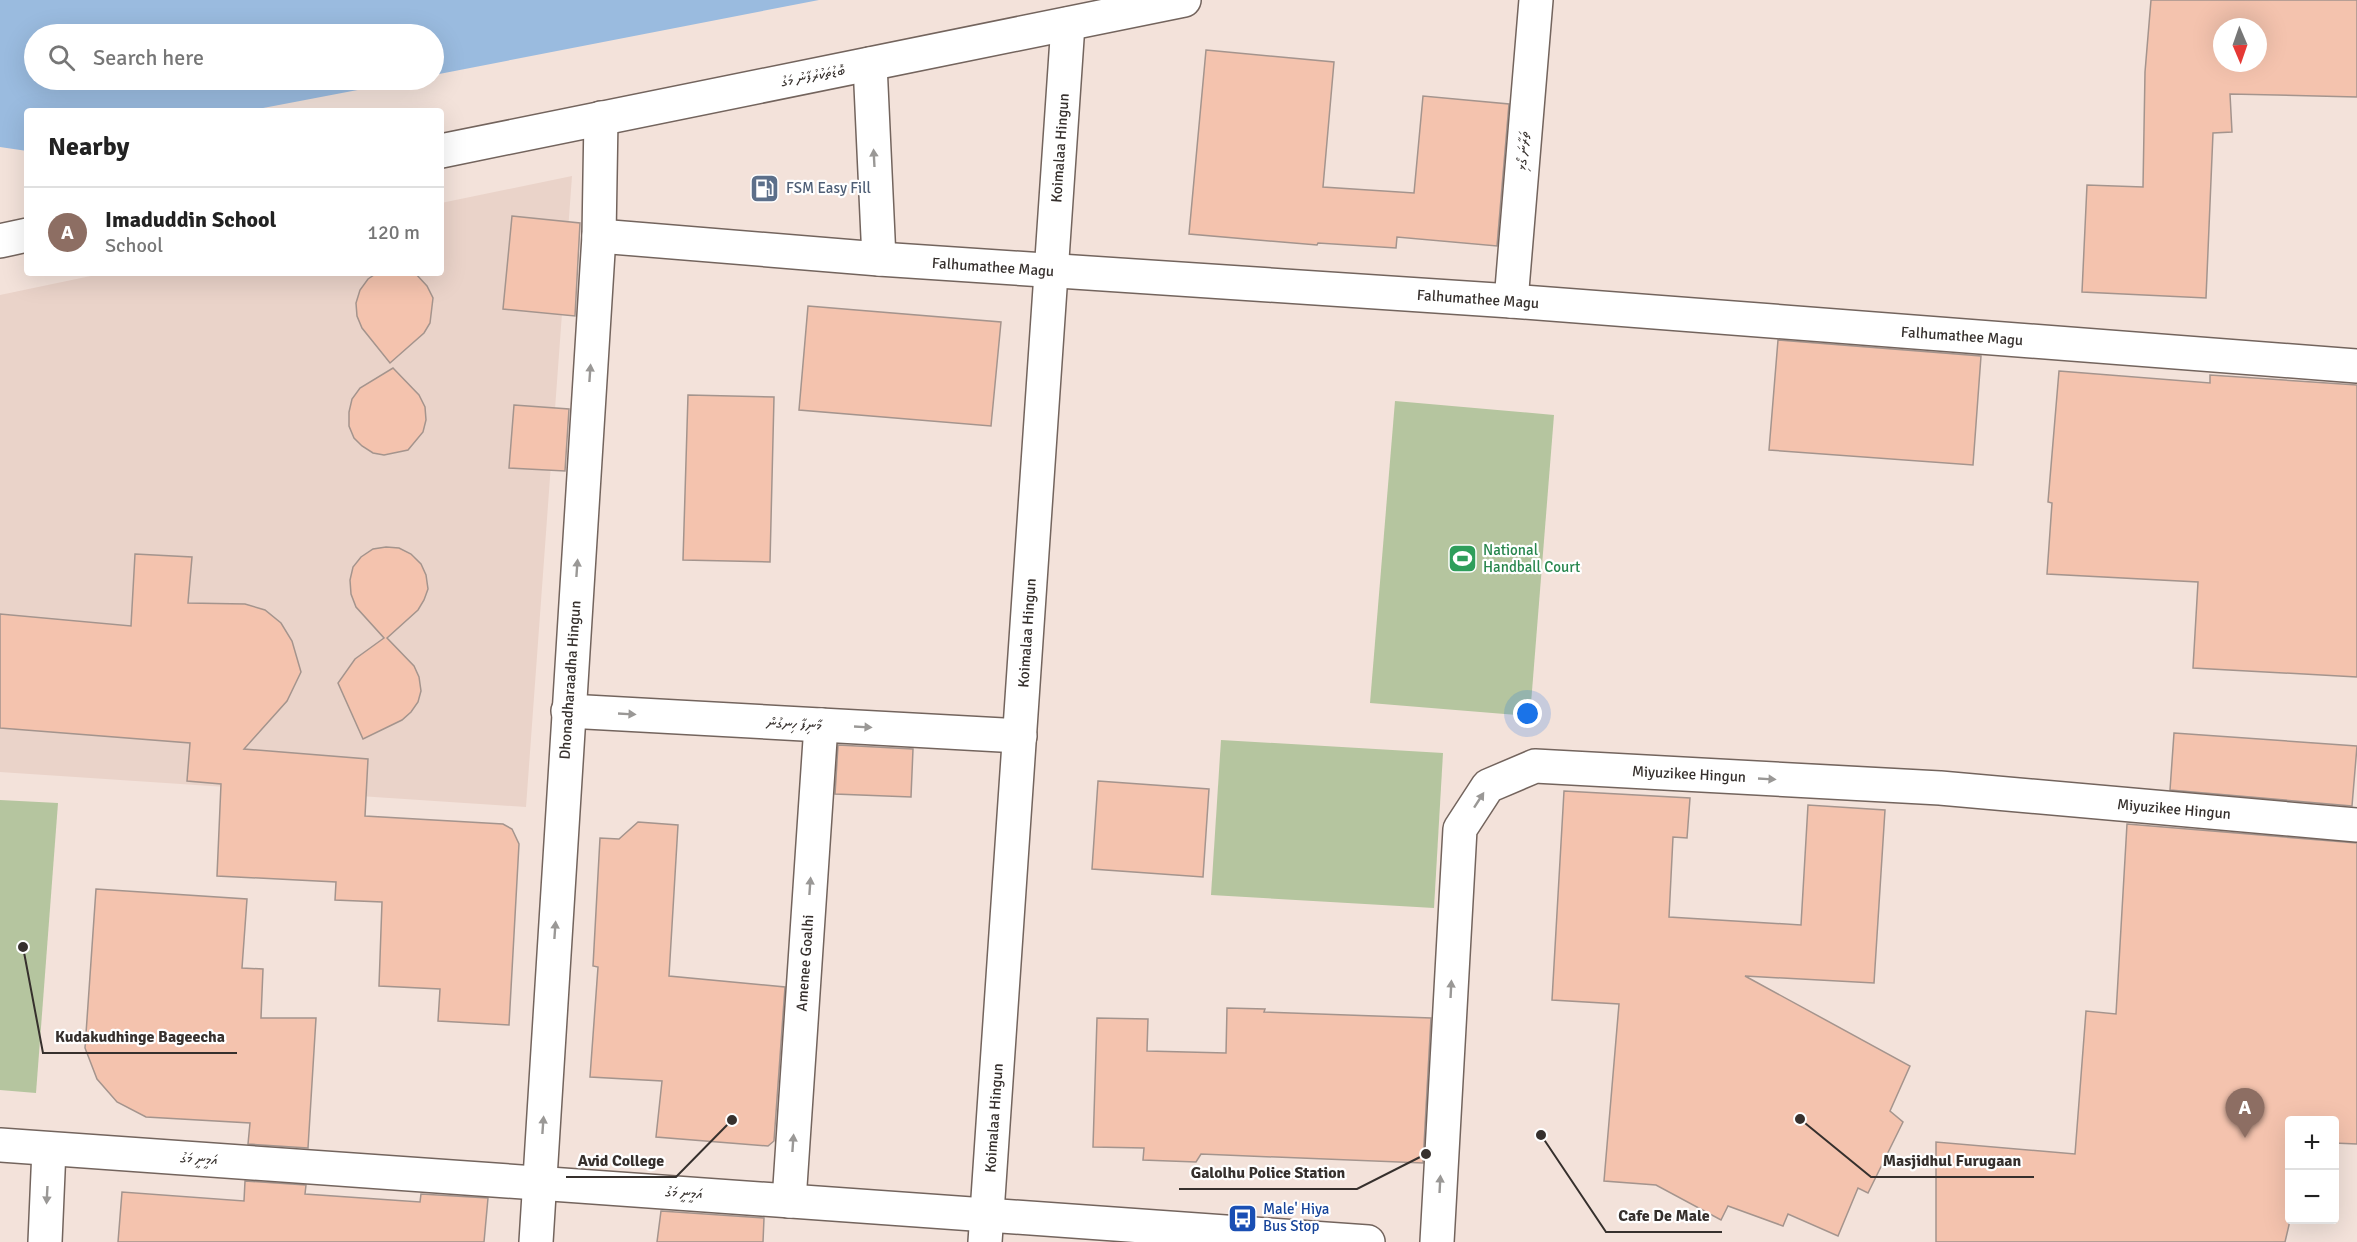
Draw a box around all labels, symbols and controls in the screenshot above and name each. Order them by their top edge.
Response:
north arrow [2213,18,2267,72]
search box [24,24,444,90]
icon: search [45,41,78,74]
text: Search here [93,44,204,71]
street label: ބޮޑުތަކުރުފާނު މަގު [778,61,847,91]
street label: Koimalaa Hingun [1047,93,1073,203]
street label: ތަރާނަ ގޯޅި [1512,130,1535,172]
text: Nearby [48,131,129,163]
one-way arrow [870,149,879,168]
fuel station icon: FSM Easy Fill [749,172,781,204]
place label: FSM Easy Fill [786,179,871,197]
text: Imaduddin School [105,206,276,233]
text: A [61,220,74,245]
text: 120 m [367,220,420,245]
text: School [105,233,163,258]
street label: Falhumathee Magu [931,254,1055,280]
street label: Falhumathee Magu [1416,286,1540,312]
street label: Falhumathee Magu [1900,323,2024,349]
one-way arrow [585,364,594,383]
place label: National Handball Court [1483,541,1580,576]
sports icon: National Handball Court [1446,543,1478,575]
one-way arrow [573,558,582,577]
street label: Koimalaa Hingun [1014,578,1040,688]
street label: Dhonadharaadha Hingun [555,600,585,760]
your location [1513,699,1542,728]
one-way arrow [617,709,636,719]
street label: މާނިފާ ހިނގުން [765,714,823,736]
one-way arrow [854,723,873,732]
street label: Miyuzikee Hingun [1631,762,1747,786]
one-way arrow [1758,774,1777,783]
one-way arrow [1474,792,1485,808]
street label: Miyuzikee Hingun [2116,795,2232,823]
one-way arrow [805,876,815,895]
street label: Amenee Goalhi [793,914,817,1012]
one-way arrow [550,921,560,940]
one-way arrow [1447,979,1456,998]
callout: Kudakudhinge Bageecha [43,1019,237,1053]
text: Kudakudhinge Bageecha [55,1027,225,1047]
street label: Koimalaa Hingun [981,1063,1007,1173]
pin: A [2226,1088,2264,1138]
one-way arrow [538,1115,548,1134]
map controls [2285,1116,2339,1224]
button: + [2285,1116,2339,1170]
one-way arrow [788,1134,798,1153]
callout: Avid College [566,1143,676,1177]
callout: Masjidhul Furugaan [1871,1143,2034,1177]
street label: އަމީނީ މަގު [179,1149,218,1170]
text: Avid College [578,1151,664,1171]
text: Masjidhul Furugaan [1883,1151,2022,1171]
callout: Galolhu Police Station [1179,1155,1357,1189]
text: Galolhu Police Station [1191,1163,1346,1183]
button: − [2285,1170,2339,1224]
one-way arrow [1435,1174,1445,1193]
street label: އަމީނީ މަގު [664,1183,703,1204]
one-way arrow [42,1186,51,1205]
callout: Cafe De Male [1606,1198,1722,1232]
place label: Male' Hiya Bus Stop [1263,1200,1329,1235]
bus stop icon: Male' Hiya Bus Stop [1226,1202,1258,1234]
text: Cafe De Male [1618,1206,1710,1226]

